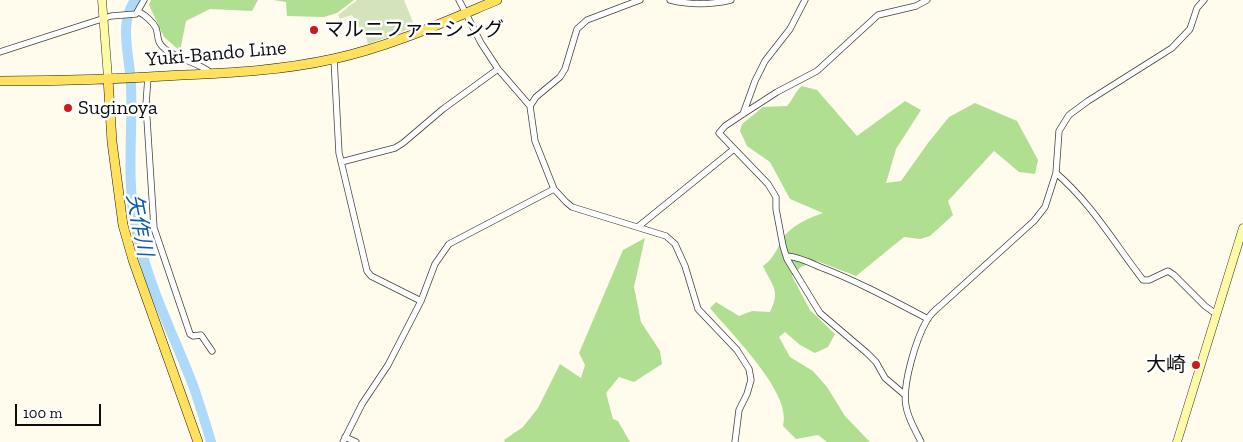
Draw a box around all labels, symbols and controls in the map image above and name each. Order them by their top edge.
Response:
place label: マルニファニシング [324,18,504,42]
marker: マルニファニシング [308,24,320,36]
street label: Yuki-Bando Line [145,36,287,72]
place label: Suginoya [78,96,158,120]
marker: Suginoya [62,102,74,114]
water label: 矢作川 [121,192,157,258]
place label: 大崎 [1146,353,1186,377]
marker: 大崎 [1190,359,1202,371]
scale bar [18,394,104,426]
text: 100 m [23,404,62,422]

